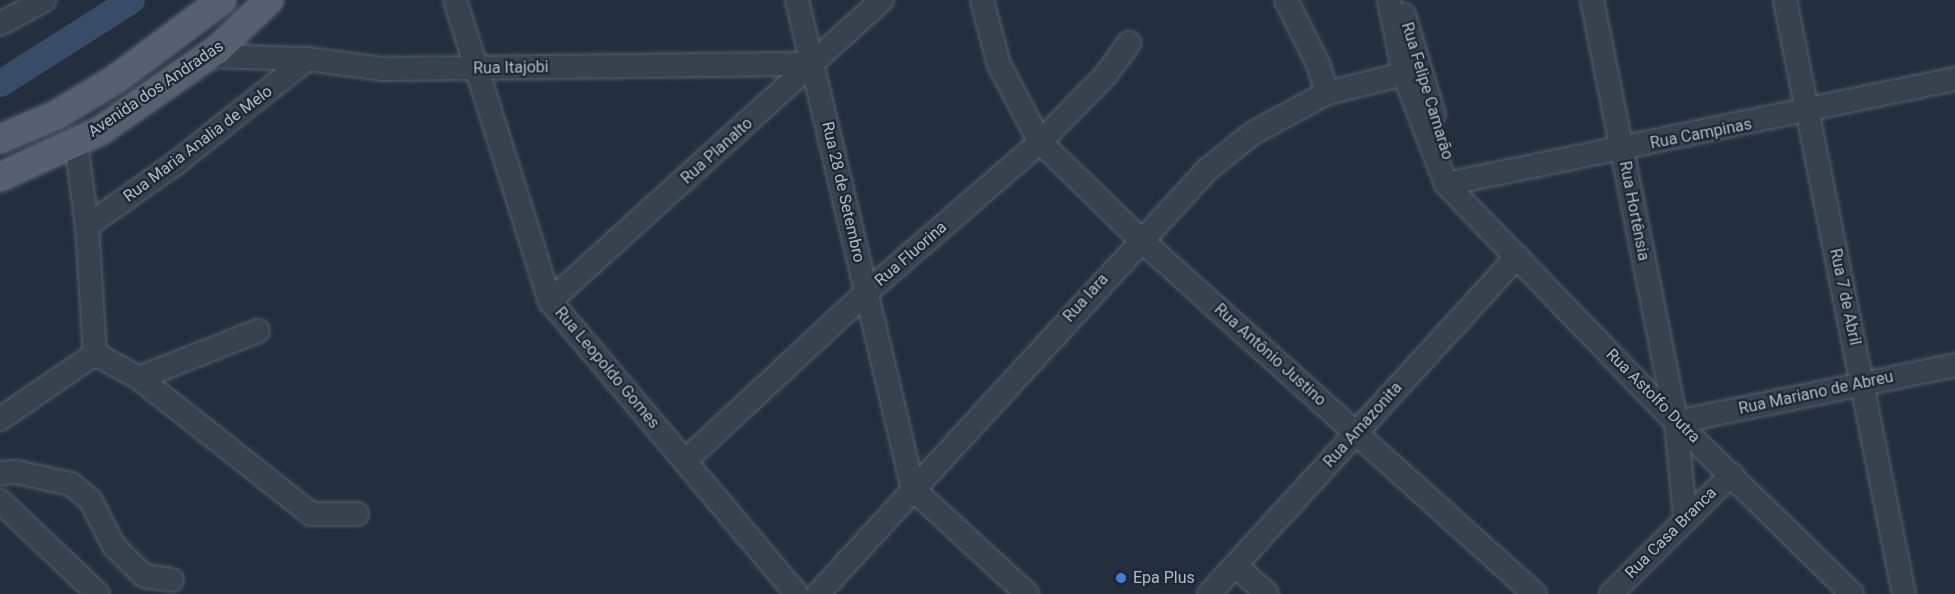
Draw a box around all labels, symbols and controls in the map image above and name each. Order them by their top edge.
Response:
street label: Rua Felipe Camarão [1397,20,1457,162]
street label: Avenida dos Andradas [85,37,227,141]
street label: Rua Itajobi [473,58,549,78]
street label: Rua Maria Analia de Melo [120,82,276,206]
street label: Rua Planalto [677,114,757,188]
street label: Rua Campinas [1649,115,1753,153]
street label: Rua 28 de Setembro [817,120,869,264]
street label: Rua Hortênsia [1615,160,1653,262]
street label: Rua Fluorina [871,218,951,290]
street label: Rua 7 de Abril [1825,247,1865,347]
street label: Rua Iara [1059,270,1113,326]
street label: Rua Antônio Justino [1210,300,1330,410]
street label: Rua Leopoldo Gomes [551,303,663,433]
street label: Rua Astolfo Dutra [1602,345,1704,447]
street label: Rua Mariano de Abreu [1737,367,1895,419]
street label: Rua Amazonita [1320,378,1406,472]
street label: Rua Casa Branca [1621,483,1721,583]
place label: Epa Plus [1133,568,1195,588]
marker: Epa Plus [1114,571,1128,585]

